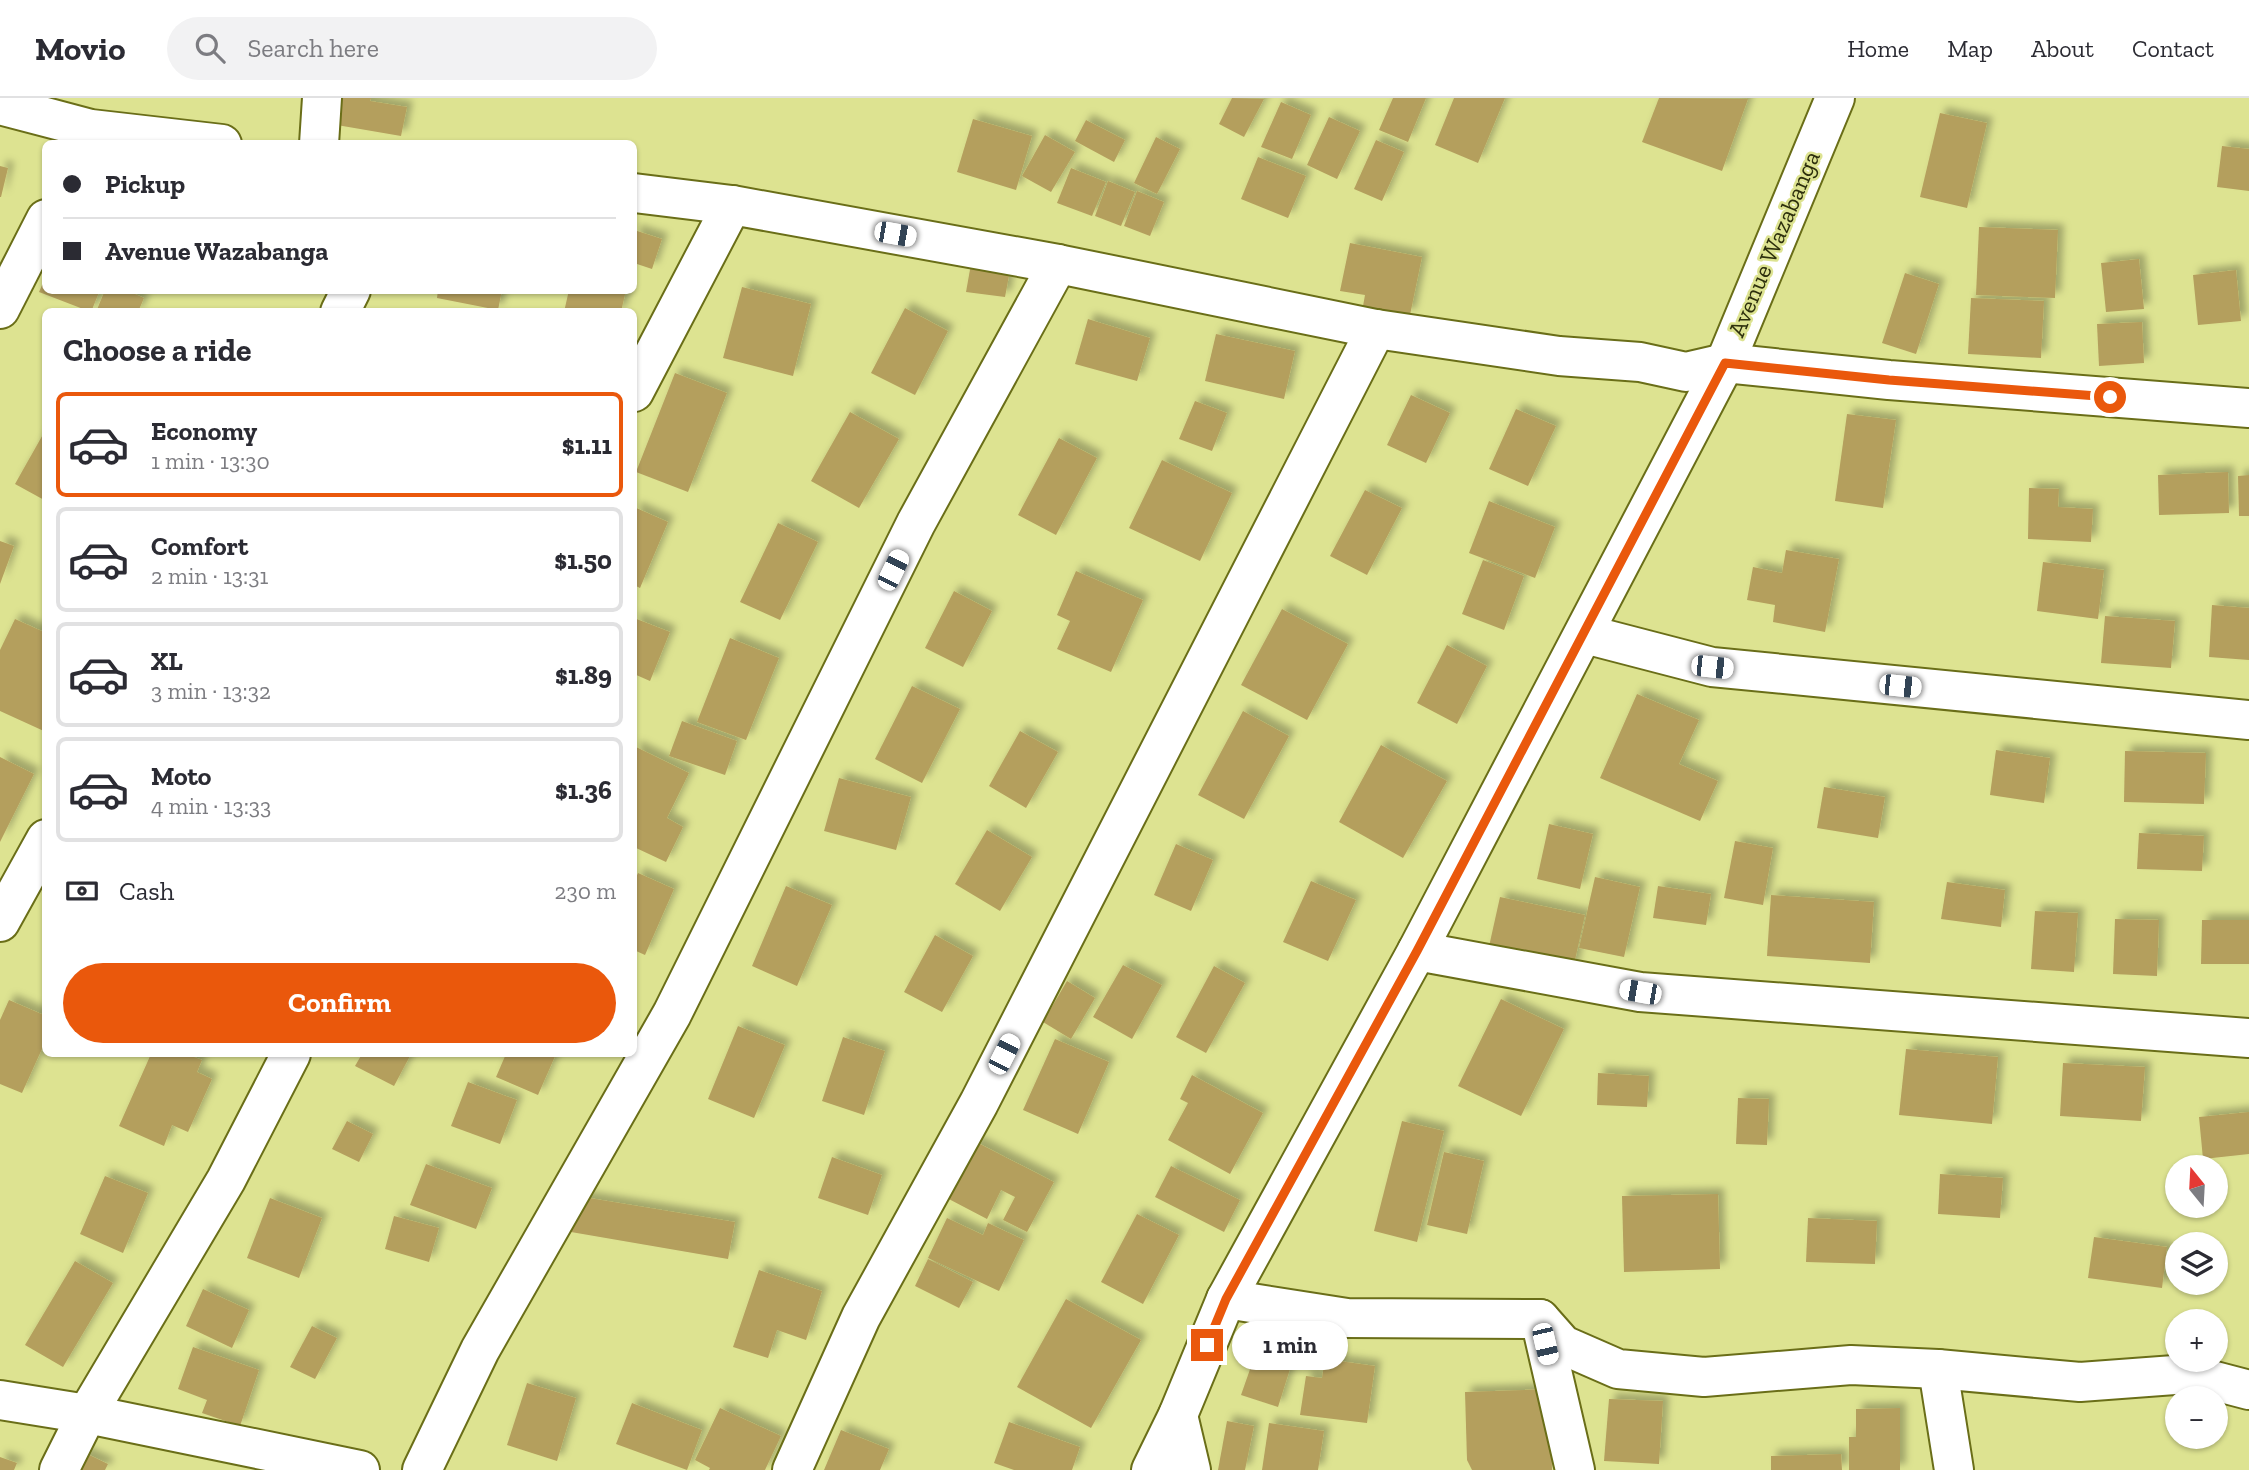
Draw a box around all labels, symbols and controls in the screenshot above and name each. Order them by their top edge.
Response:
search box [167,17,657,80]
text: Movio [35,29,125,68]
icon: search [191,29,229,67]
text: Search here [247,32,379,64]
text: Home [1847,34,1909,63]
text: Map [1947,34,1993,63]
text: About [2031,34,2094,63]
text: Contact [2132,34,2214,63]
street label: Avenue Wazabanga [1721,146,1826,341]
text: Pickup [105,168,185,200]
car [873,220,918,248]
text: Avenue Wazabanga [105,235,328,267]
text: Choose a ride [63,331,251,369]
route start [2094,381,2126,413]
icon: car [67,413,130,476]
text: Economy [151,415,257,447]
text: $1.11 [562,429,612,461]
text: 1 min · 13:30 [151,447,270,475]
icon: car [67,528,130,591]
text: Comfort [151,530,248,562]
text: $1.50 [554,544,612,576]
car [875,547,912,593]
text: 2 min · 13:31 [151,562,268,590]
icon: car [67,643,130,706]
text: XL [151,645,183,677]
car [1691,654,1734,680]
text: $1.89 [555,659,612,691]
car [1879,673,1922,699]
text: 3 min · 13:32 [151,677,271,705]
icon: car [67,758,130,821]
text: Moto [151,760,211,792]
text: $1.36 [555,774,612,806]
text: 4 min · 13:33 [151,792,271,820]
icon: cash [63,872,101,910]
text: Cash [119,875,174,907]
text: 230 m [555,877,616,905]
button: Confirm [63,963,616,1043]
car [1618,978,1663,1006]
car [986,1031,1023,1077]
north arrow [2165,1155,2228,1218]
map controls [2165,1155,2228,1449]
button: layers [2165,1232,2228,1295]
button: + [2165,1309,2228,1372]
callout: 1 min [1232,1320,1347,1370]
car [1531,1321,1560,1367]
route end [1191,1329,1223,1361]
text: 1 min [1263,1331,1317,1359]
button: − [2165,1386,2228,1449]

